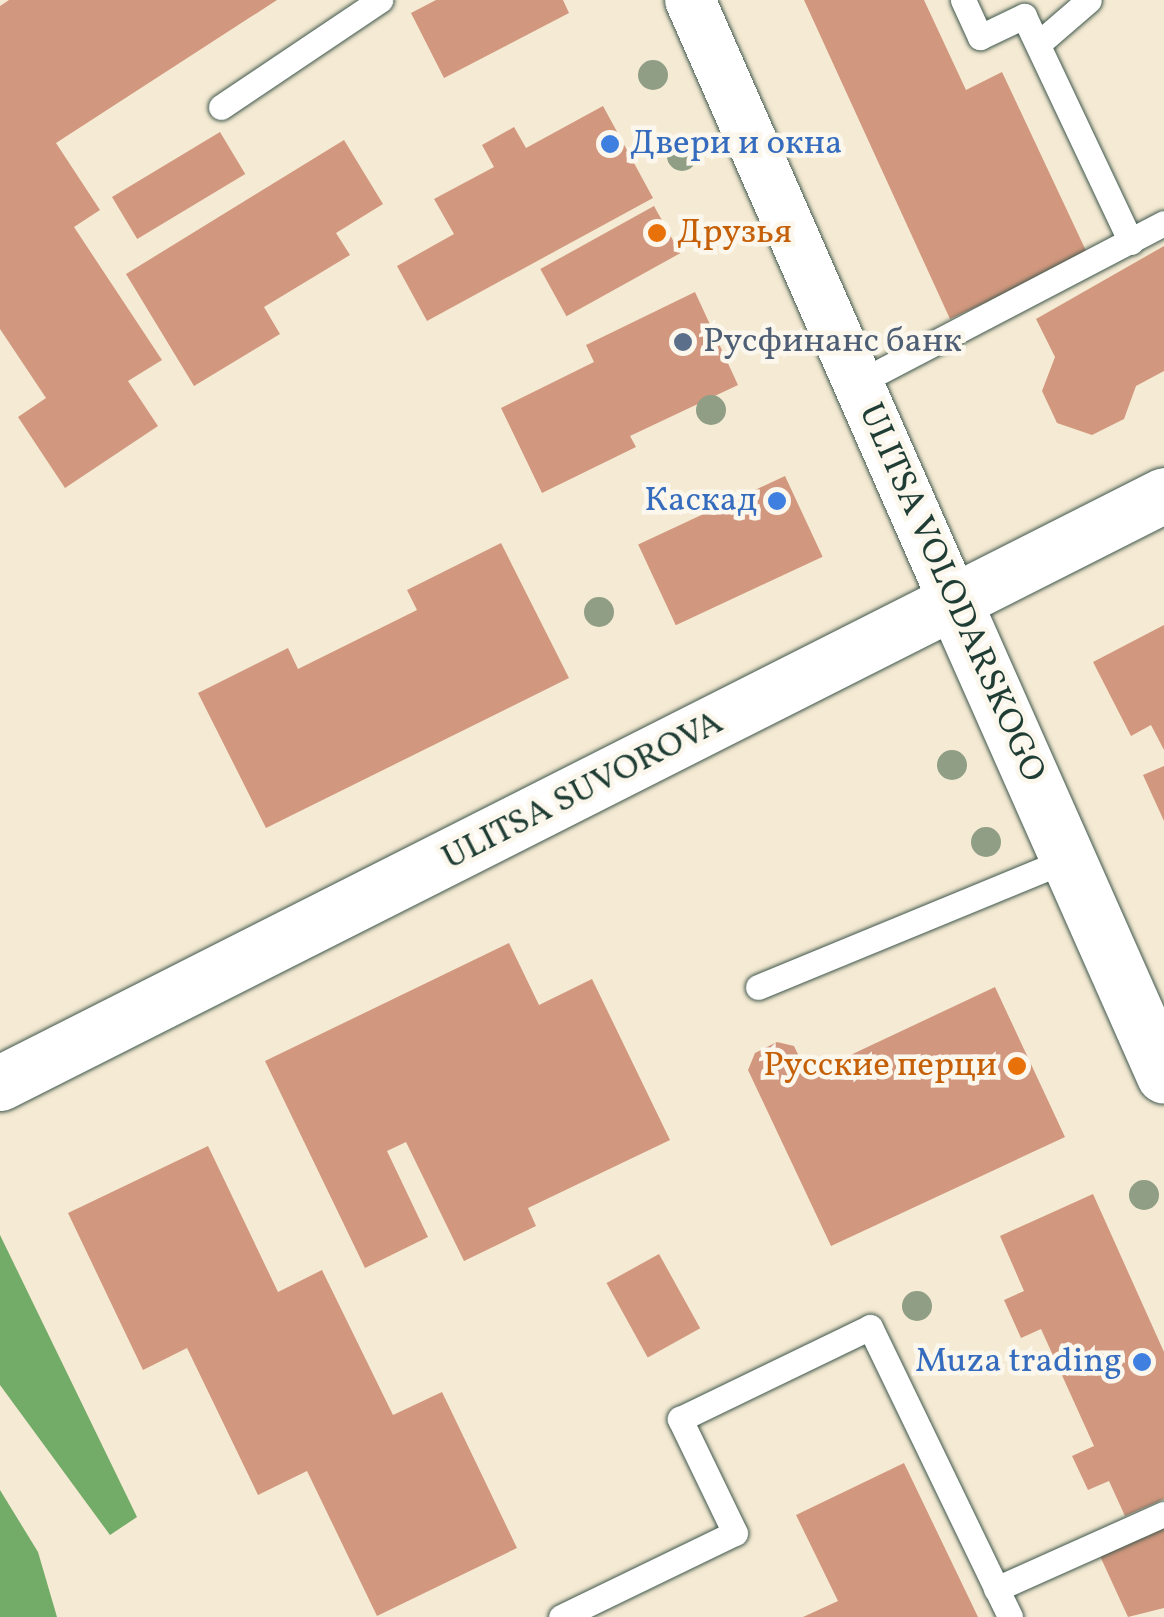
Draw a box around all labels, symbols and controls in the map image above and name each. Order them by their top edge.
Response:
place label: Двери и окна [630,123,842,165]
marker: Двери и окна [599,133,621,155]
place label: Друзья [677,212,792,254]
marker: Друзья [646,222,668,244]
place label: Русфинанс банк [703,321,962,363]
marker: Русфинанс банк [672,331,694,353]
street label: ULITSA VOLODARSKOGO [848,397,1054,789]
place label: Каскад [644,480,757,522]
marker: Каскад [766,490,788,512]
street label: ULITSA SUVOROVA [436,702,730,880]
place label: Русские перци [763,1045,997,1087]
marker: Русские перци [1006,1055,1028,1077]
place label: Muza trading [915,1341,1122,1383]
marker: Muza trading [1131,1351,1153,1373]

